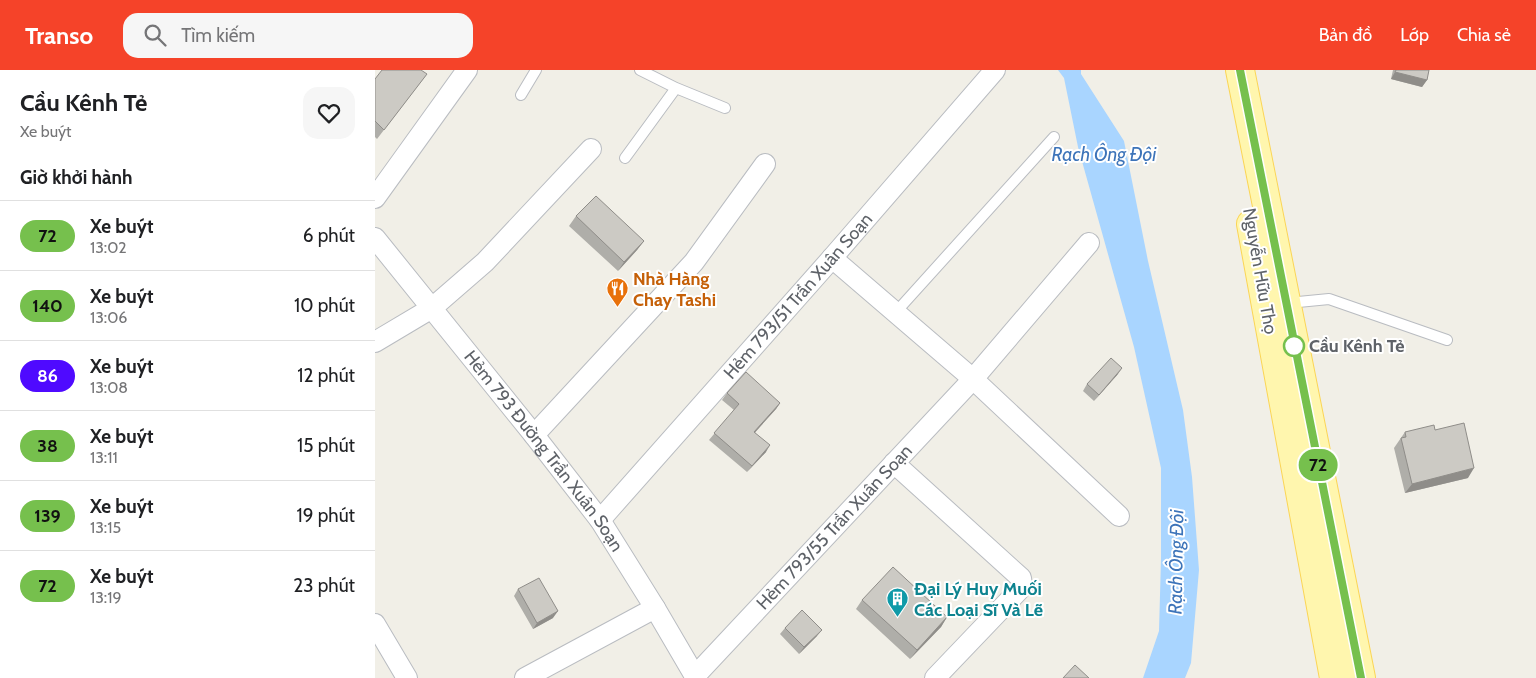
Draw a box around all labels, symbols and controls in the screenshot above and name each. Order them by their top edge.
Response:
search box [123,13,473,58]
text: Transo [25,21,93,50]
icon: search [141,21,169,49]
text: Tìm kiếm [181,24,255,47]
text: Bản đồ [1319,24,1372,46]
text: Lớp [1400,24,1429,46]
text: Chia sẻ [1457,24,1511,46]
button: heart [303,87,355,139]
text: Cầu Kênh Tẻ [20,88,147,117]
text: Xe buýt [20,122,72,141]
water label: Rạch Ông Đội [1052,142,1157,166]
text: Giờ khởi hành [20,166,132,189]
street label: Nguyễn Hữu Thọ [1238,206,1282,336]
street label: Hẻm 793/51 Trần Xuân Soạn [719,208,877,384]
text: Xe buýt [90,215,153,238]
text: 6 phút [303,224,355,247]
text: 72 [38,225,57,247]
text: 13:02 [90,238,127,257]
place label: Nhà Hàng Chay Tashi [633,268,716,311]
restaurant icon: Nhà Hàng Chay Tashi [605,277,629,308]
text: Xe buýt [90,285,153,308]
text: 10 phút [294,294,355,317]
text: 140 [32,295,63,317]
text: 13:06 [90,308,127,327]
marker: Cầu Kênh Tẻ [1283,335,1305,357]
place label: Cầu Kênh Tẻ [1309,335,1405,357]
street label: Hẻm 793 Đường Trần Xuân Soạn [459,346,628,556]
text: Xe buýt [90,355,153,378]
text: 12 phút [297,364,355,387]
text: 86 [37,365,58,387]
text: 13:08 [90,378,128,397]
text: Xe buýt [90,425,153,448]
text: 15 phút [297,434,355,457]
text: 38 [37,435,58,457]
street label: Hẻm 793/55 Trần Xuân Soạn [752,440,917,614]
text: 13:11 [90,448,118,467]
line badge: 72 [1295,449,1341,481]
text: 72 [1309,454,1327,476]
text: Xe buýt [90,495,153,518]
text: 19 phút [296,504,355,527]
text: 139 [34,505,61,527]
water label: Rạch Ông Đội [1163,508,1188,615]
text: 13:15 [90,518,121,537]
text: Xe buýt [90,565,153,588]
text: 23 phút [293,574,355,597]
text: 72 [38,575,57,597]
place label: Đại Lý Huy Muối Các Loại Sĩ Và Lẽ [914,578,1043,621]
building icon: Đại Lý Huy Muối Các Loại Sĩ Và Lẽ [886,587,910,618]
text: 13:19 [90,588,122,607]

